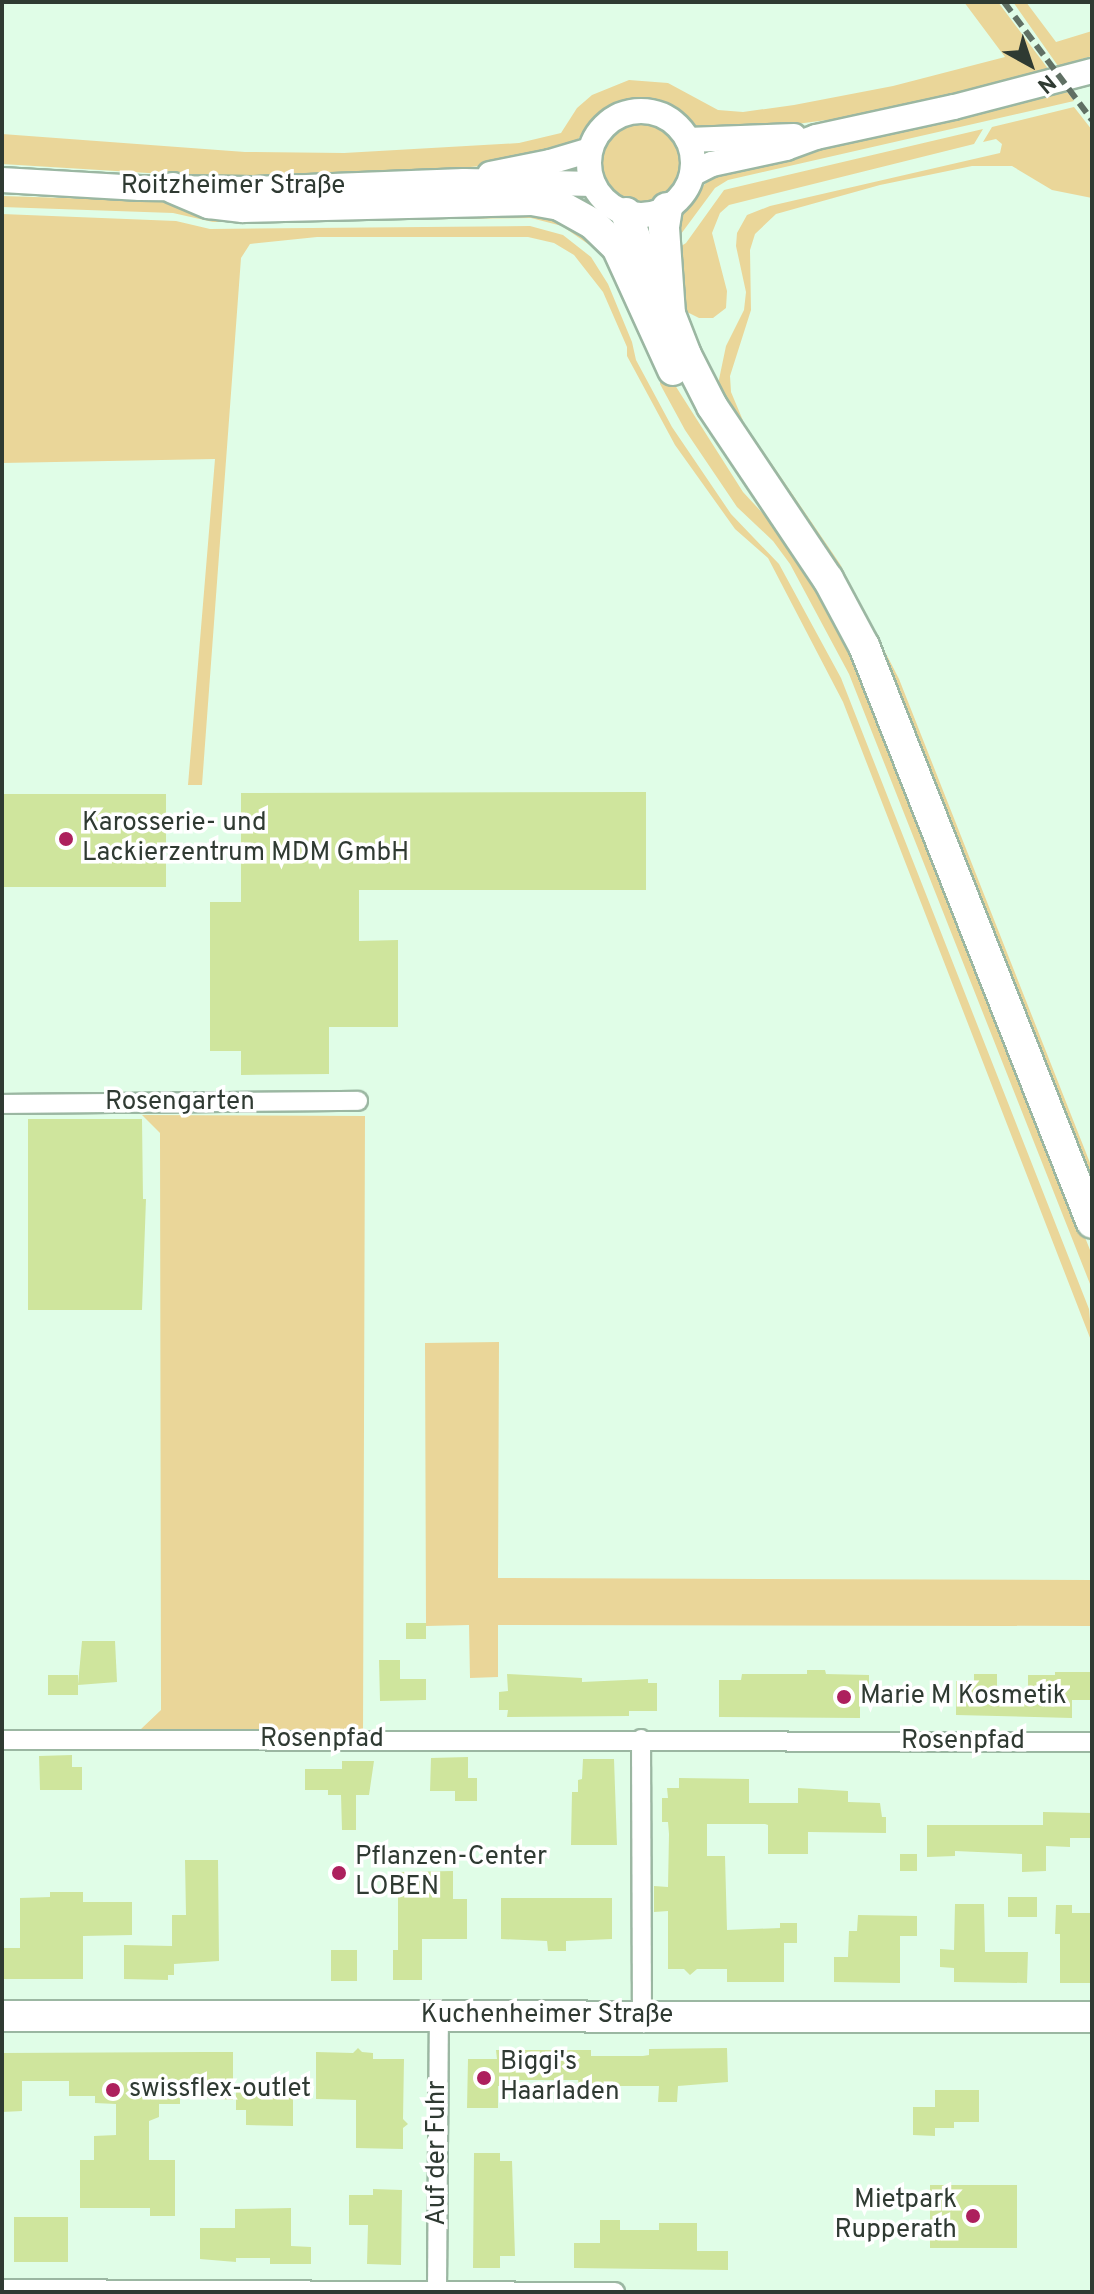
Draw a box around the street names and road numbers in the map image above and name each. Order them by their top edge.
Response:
street label: Roitzheimer Straße [121,171,345,203]
street label: Rosengarten [105,1087,255,1119]
street label: Rosenpfad [260,1724,384,1756]
street label: Rosenpfad [901,1726,1025,1758]
street label: Kuchenheimer Straße [421,2000,673,2032]
street label: Auf der Fuhr [422,2080,454,2226]

